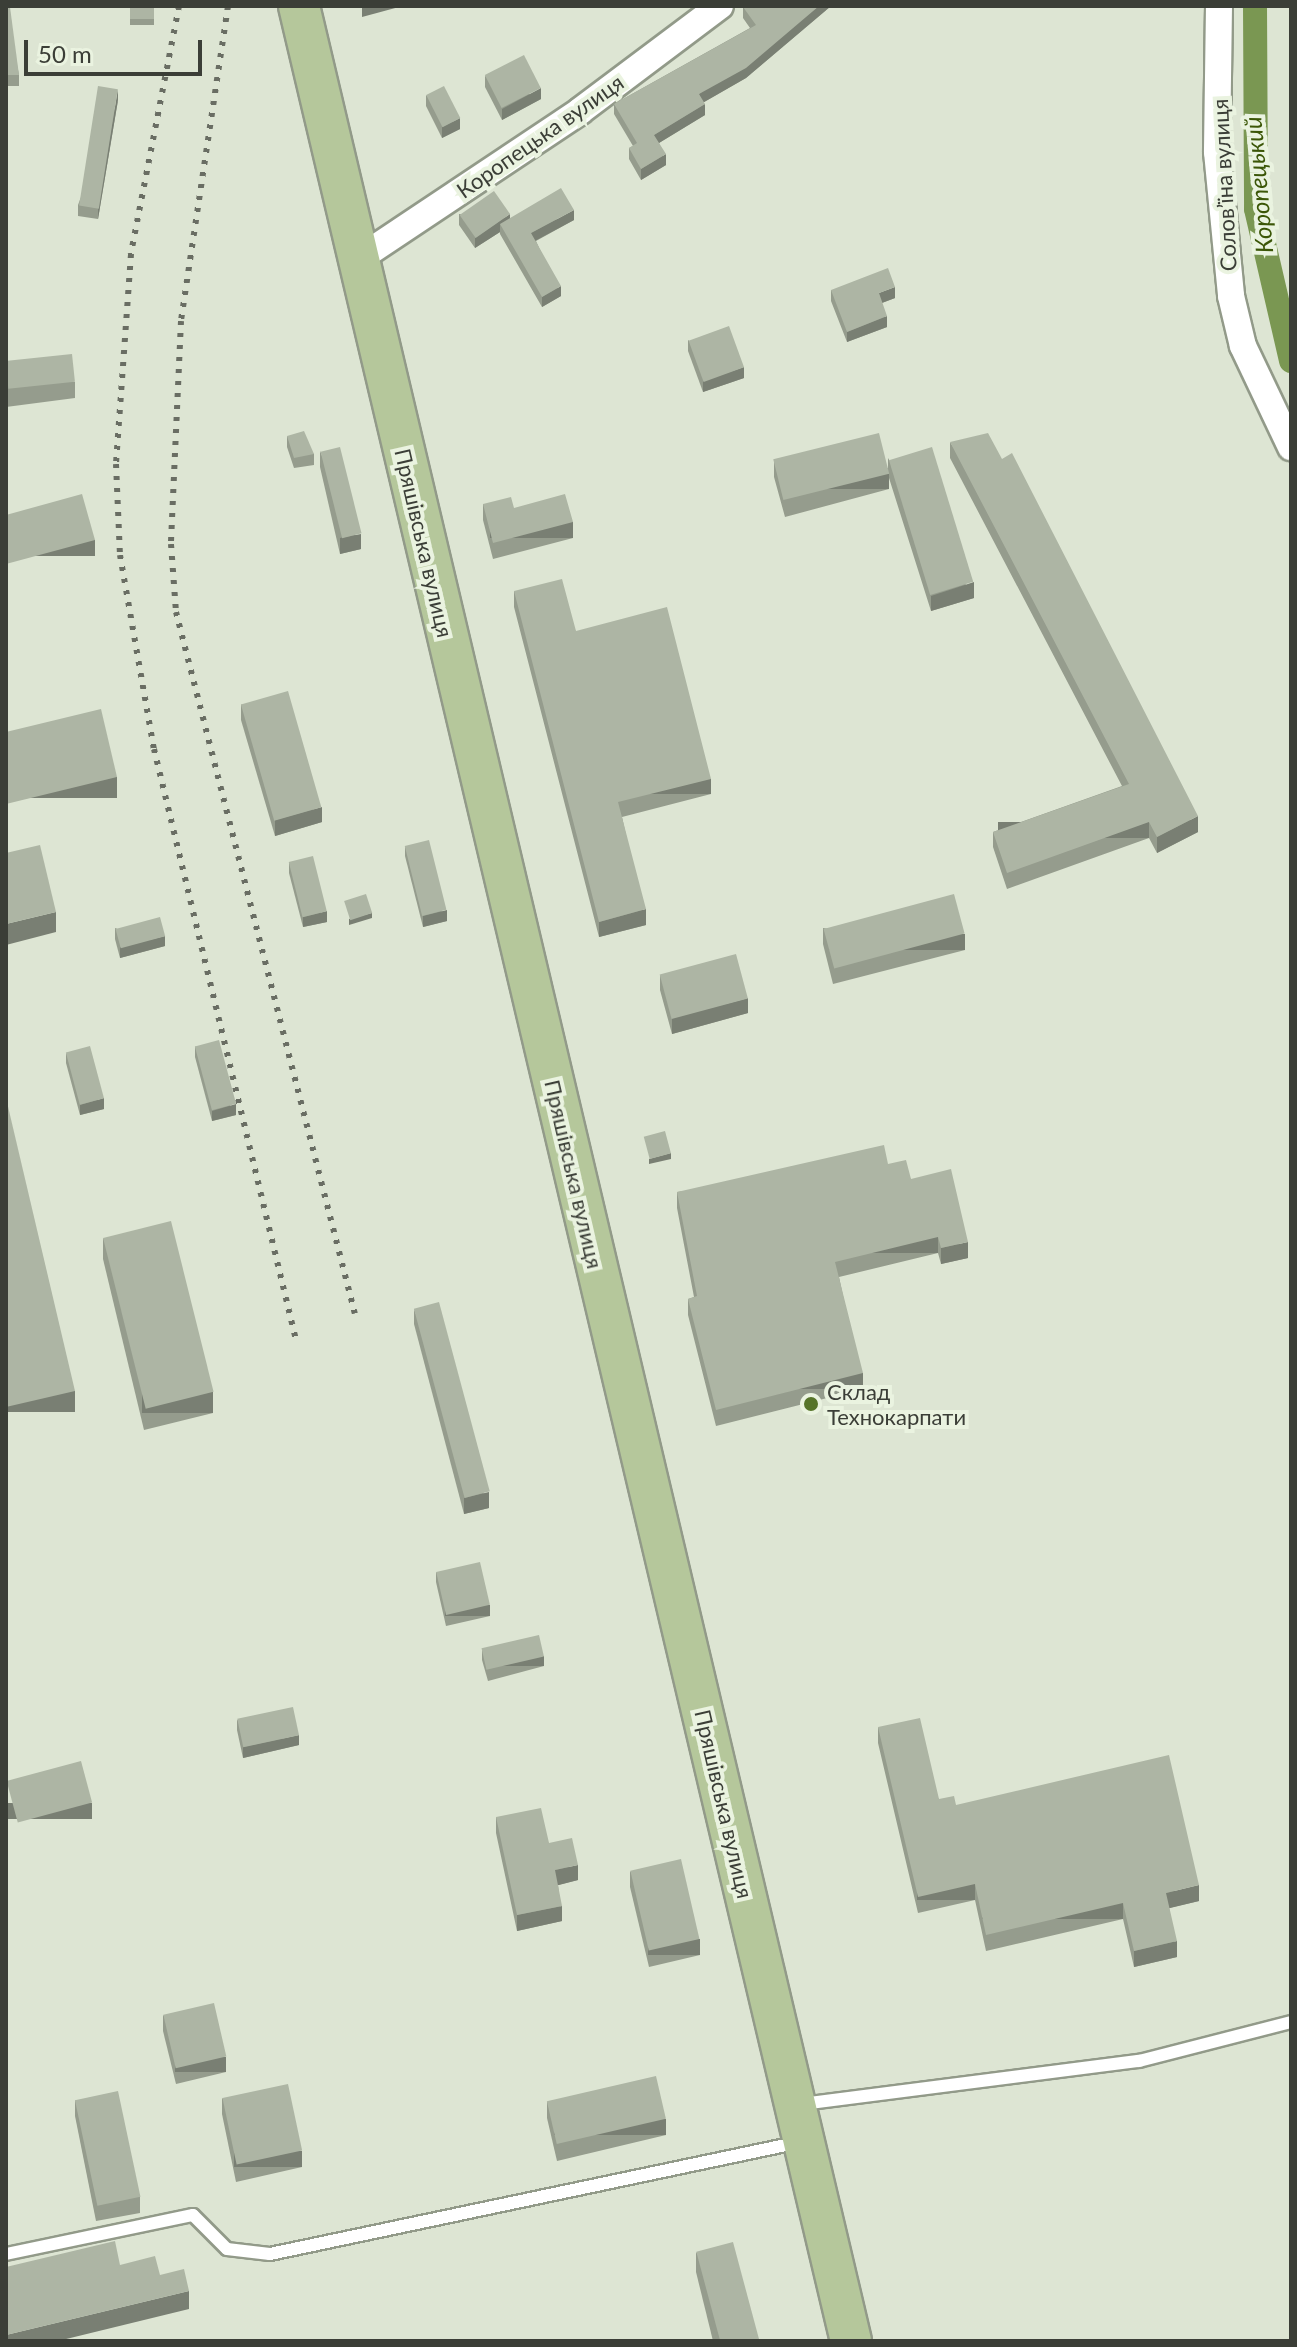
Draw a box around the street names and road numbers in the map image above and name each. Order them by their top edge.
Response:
street label: Коропецька вулиця [451,69,629,203]
street label: Соловʼїна вулиця [1206,98,1242,272]
street label: Пряшівська вулиця [389,446,459,640]
street label: Пряшівська вулиця [539,1077,609,1271]
street label: Пряшівська вулиця [689,1707,759,1901]

